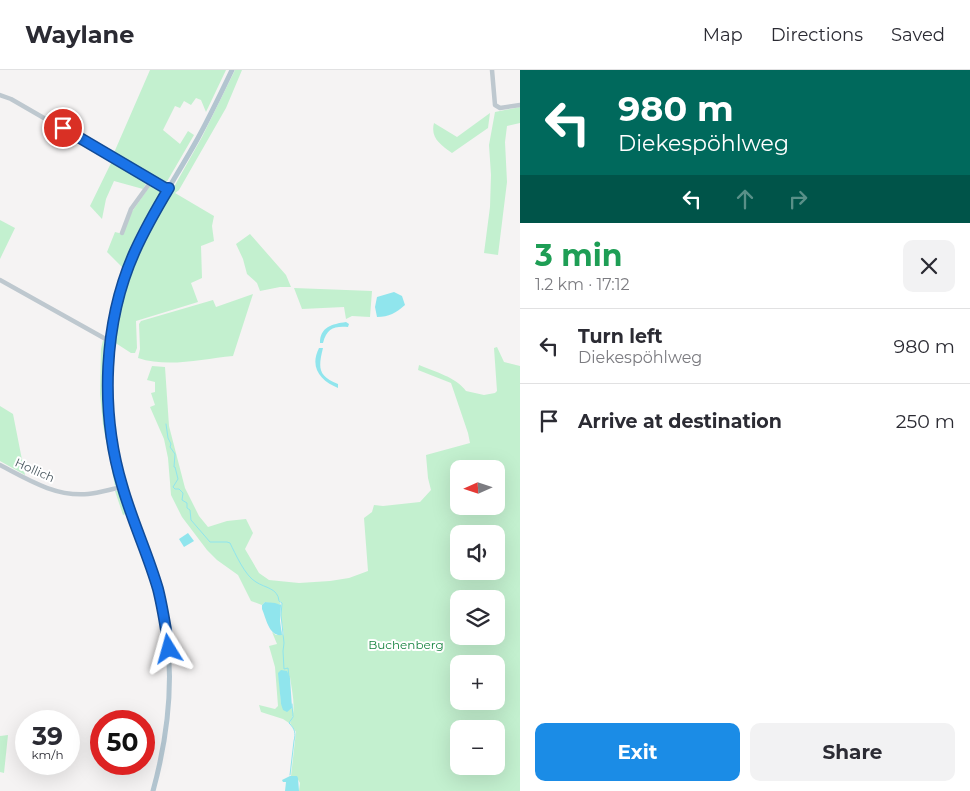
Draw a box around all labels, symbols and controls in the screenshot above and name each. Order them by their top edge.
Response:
text: Waylane [25,20,134,49]
text: Map [703,24,743,46]
text: Directions [771,24,863,46]
text: Saved [891,24,945,46]
text: 980 m [618,87,734,130]
icon: left [535,90,600,155]
pin [42,107,84,149]
icon: arrive [49,114,77,142]
text: Diekespöhlweg [618,130,789,157]
icon: left [678,185,706,213]
icon: ahead [731,185,759,213]
icon: right [784,185,812,213]
text: 3 min [535,237,622,274]
button: close [903,240,955,292]
text: 1.2 km · 17:12 [535,275,630,294]
text: Turn left [578,325,663,348]
icon: left [535,332,563,360]
text: 980 m [894,335,955,358]
text: Diekespöhlweg [578,348,702,367]
icon: arrive [535,407,563,435]
text: Arrive at destination [578,410,782,433]
text: 250 m [896,410,955,433]
street label: Hollich [13,455,57,485]
north arrow [450,460,505,515]
map controls [450,460,505,775]
button: sound [450,525,505,580]
button: layers [450,590,505,645]
position arrow [142,622,194,674]
park label: Buchenberg [368,637,444,652]
button: + [450,655,505,710]
speed limit sign: 50 [90,710,155,775]
button: − [450,720,505,775]
text: 39 [32,721,63,751]
button: Exit [535,723,740,781]
button: Share [750,723,955,781]
text: km/h [31,747,64,762]

